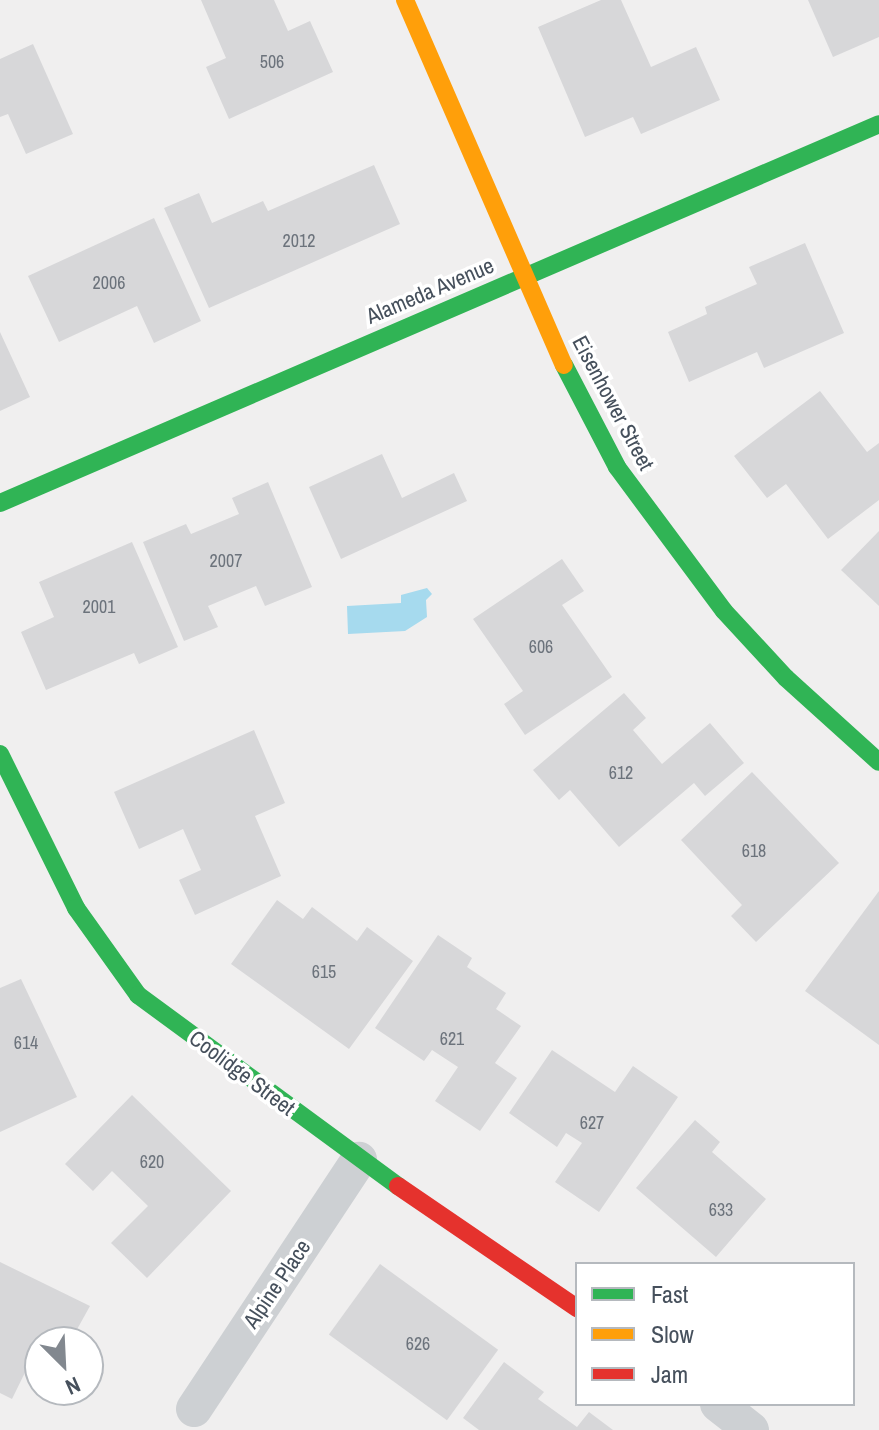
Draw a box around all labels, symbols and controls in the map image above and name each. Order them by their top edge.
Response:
house number: 506 [260,51,284,73]
house number: 2012 [283,230,315,252]
street label: Alameda Avenue [362,252,498,330]
house number: 2006 [93,272,125,294]
street label: Eisenhower Street [567,331,659,475]
house number: 2007 [210,550,242,572]
house number: 2001 [83,596,115,618]
house number: 606 [529,636,553,658]
house number: 612 [609,762,633,784]
house number: 618 [742,840,766,862]
house number: 615 [312,961,336,983]
street label: Coolidge Street [184,1025,300,1121]
house number: 621 [440,1028,464,1050]
house number: 614 [14,1032,38,1054]
house number: 627 [580,1112,604,1134]
house number: 620 [140,1151,164,1173]
house number: 633 [709,1199,733,1221]
street label: Alpine Place [238,1235,316,1333]
legend [575,1262,855,1406]
text: Fast [651,1278,688,1310]
text: Slow [651,1318,694,1350]
north arrow [24,1326,104,1406]
house number: 626 [406,1333,430,1355]
text: Jam [651,1358,688,1390]
text: N [61,1370,85,1402]

